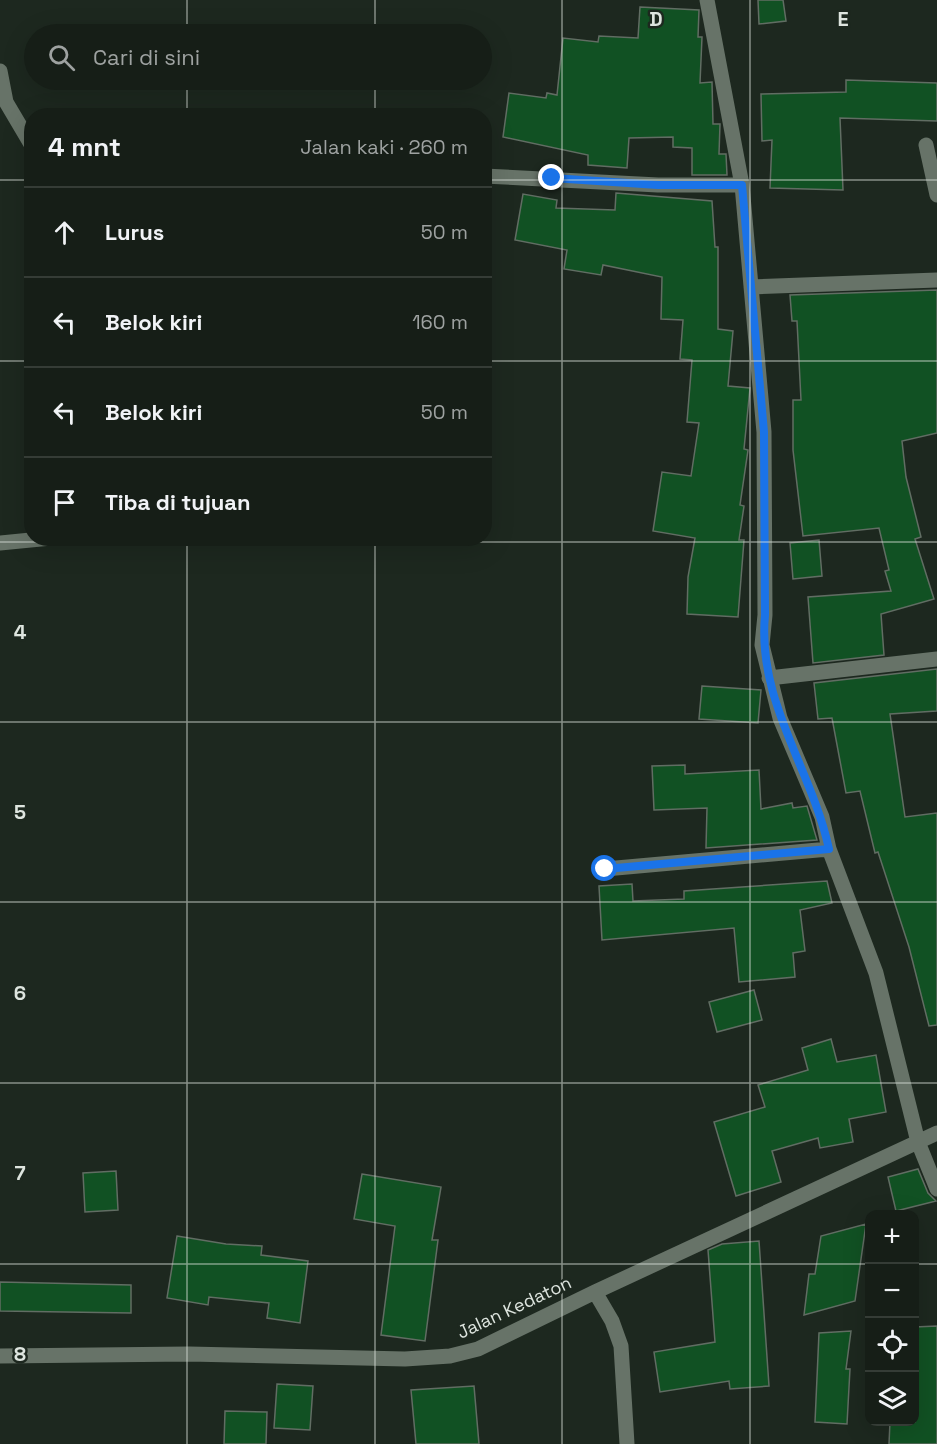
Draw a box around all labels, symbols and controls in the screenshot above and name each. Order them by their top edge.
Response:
text: D [649,6,663,32]
text: E [837,6,849,32]
search box [24,24,492,90]
icon: search [45,41,78,74]
text: Cari di sini [93,43,200,71]
text: 4 mnt [48,130,121,164]
text: Jalan kaki · 260 m [300,134,468,160]
route end [538,164,564,190]
icon: ahead [48,216,81,249]
text: Lurus [105,218,164,246]
text: 50 m [421,219,468,245]
icon: left [48,306,81,339]
text: Belok kiri [105,308,202,336]
text: 160 m [412,309,468,335]
icon: left [48,396,81,429]
text: Belok kiri [105,398,202,426]
text: 50 m [421,399,468,425]
icon: arrive [48,486,81,519]
text: Tiba di tujuan [105,488,251,516]
text: 4 [14,619,27,645]
text: 5 [14,799,26,825]
route start [591,855,617,881]
text: 6 [14,980,26,1006]
text: 7 [14,1160,26,1186]
map controls [865,1210,919,1426]
button: + [865,1210,919,1264]
button: − [865,1264,919,1318]
street label: Jalan Kedaton [453,1270,575,1344]
button: locate [865,1318,919,1372]
text: 8 [14,1341,26,1367]
button: layers [865,1372,919,1426]

